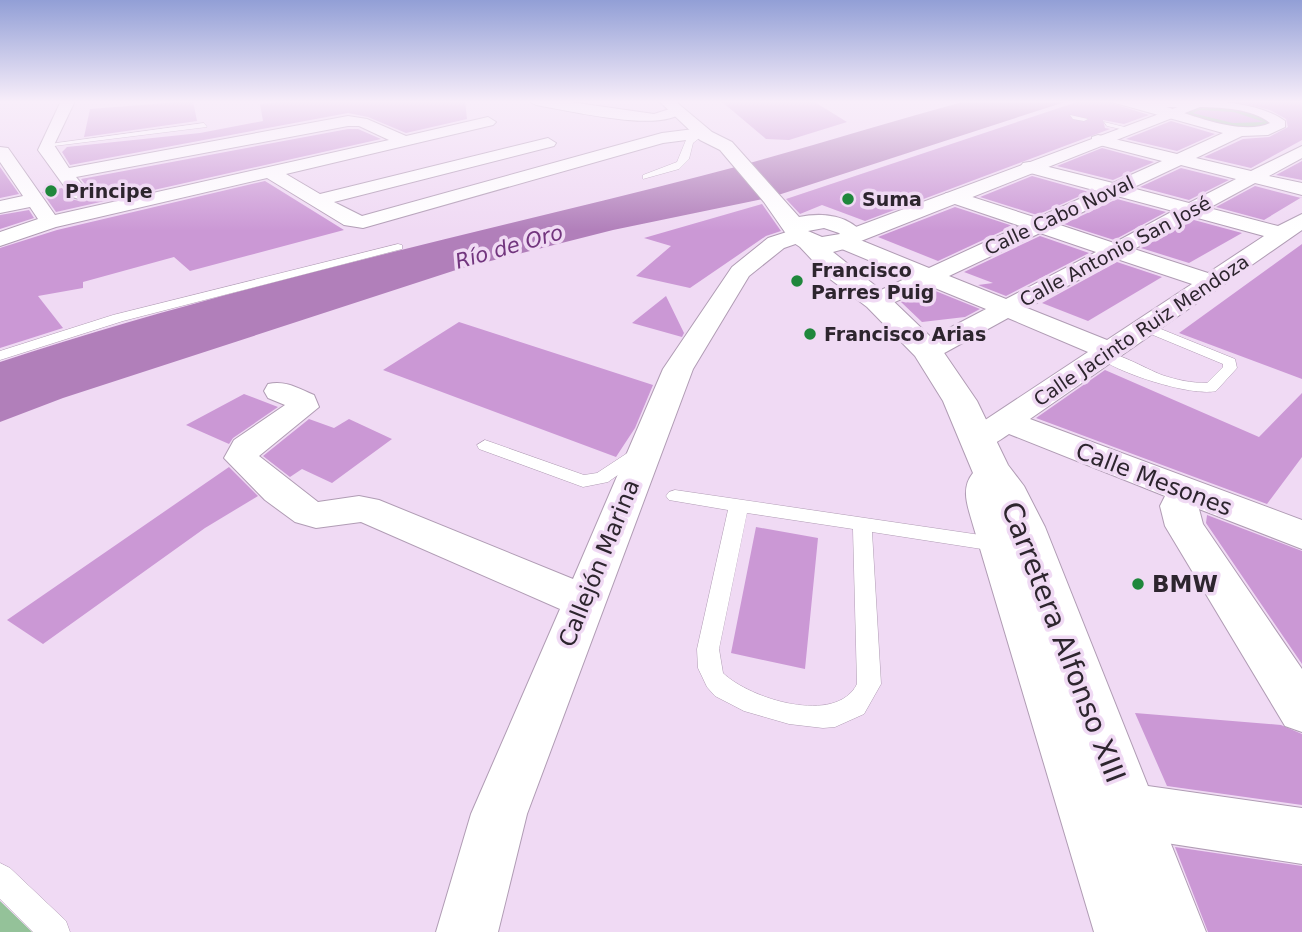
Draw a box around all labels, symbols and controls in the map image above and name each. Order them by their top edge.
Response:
street label: Calle Cabo Noval [981,171,1137,259]
place label: Principe [65,180,153,202]
marker: Principe [43,183,59,199]
place label: Suma [862,188,922,210]
marker: Suma [840,191,856,207]
street label: Calle Antonio San José [1016,191,1214,311]
water label: Río de Oro [452,220,566,274]
street label: Calle Jacinto Ruiz Mendoza [1029,250,1253,410]
place label: Francisco Parres Puig [811,259,934,303]
marker: Francisco Parres Puig [789,273,805,289]
place label: Francisco Arias [824,323,986,345]
marker: Francisco Arias [802,326,818,342]
street label: Calle Mesones [1072,437,1236,521]
street label: Callejón Marina [554,476,644,650]
street label: Carretera Alfonso XIII [995,497,1132,787]
place label: BMW [1152,571,1218,597]
marker: BMW [1130,576,1146,592]

